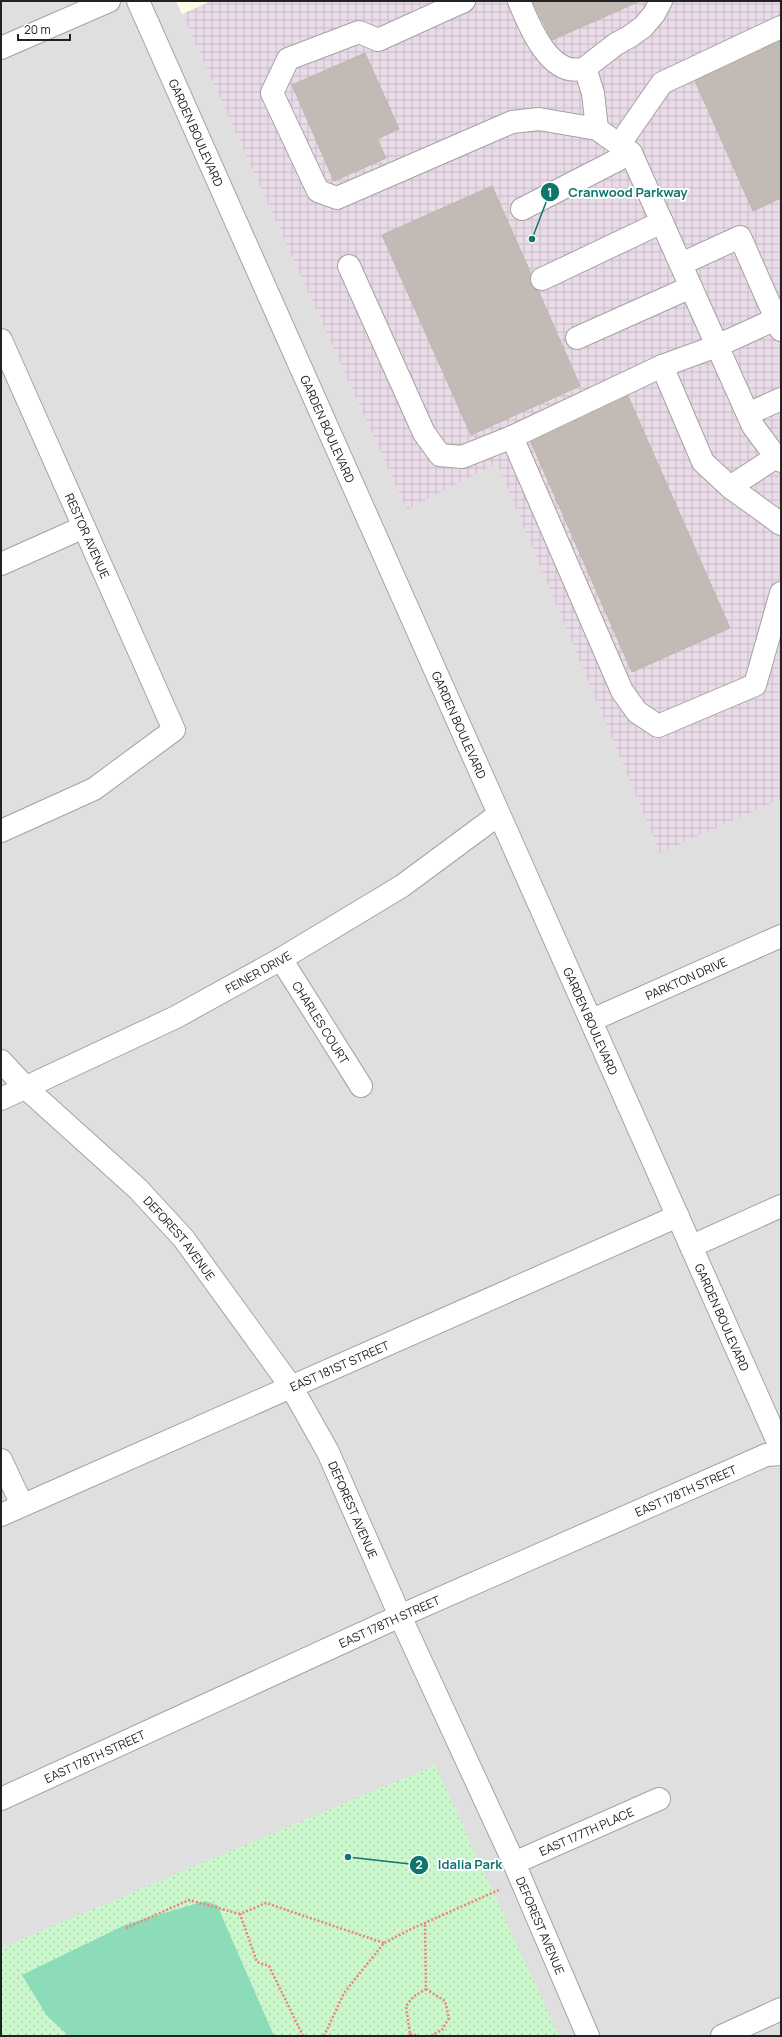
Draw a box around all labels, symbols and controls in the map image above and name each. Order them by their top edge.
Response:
scale bar [18,16,70,42]
text: 20 m [24,21,51,38]
street label: GARDEN BOULEVARD [165,76,228,189]
callout: Cranwood Parkway [540,180,696,205]
text: Cranwood Parkway [568,183,688,201]
text: 1 [547,184,553,201]
street label: GARDEN BOULEVARD [297,372,359,485]
street label: RESTOR AVENUE [61,490,114,581]
street label: GARDEN BOULEVARD [428,668,491,781]
street label: FEINER DRIVE [222,946,294,997]
street label: PARKTON DRIVE [642,952,730,1004]
street label: GARDEN BOULEVARD [560,964,622,1077]
street label: CHARLES COURT [288,978,354,1068]
street label: DEFOREST AVENUE [140,1192,220,1284]
street label: GARDEN BOULEVARD [691,1261,754,1374]
street label: EAST 181ST STREET [287,1336,393,1395]
street label: DEFOREST AVENUE [324,1458,382,1561]
street label: EAST 178TH STREET [632,1460,740,1520]
street label: EAST 178TH STREET [336,1591,443,1652]
street label: EAST 178TH STREET [41,1725,149,1787]
street label: EAST 177TH PLACE [536,1803,636,1859]
callout: Idalia Park [409,1852,510,1877]
text: Idalia Park [438,1855,503,1873]
text: 2 [415,1856,423,1873]
street label: DEFOREST AVENUE [512,1874,569,1977]

